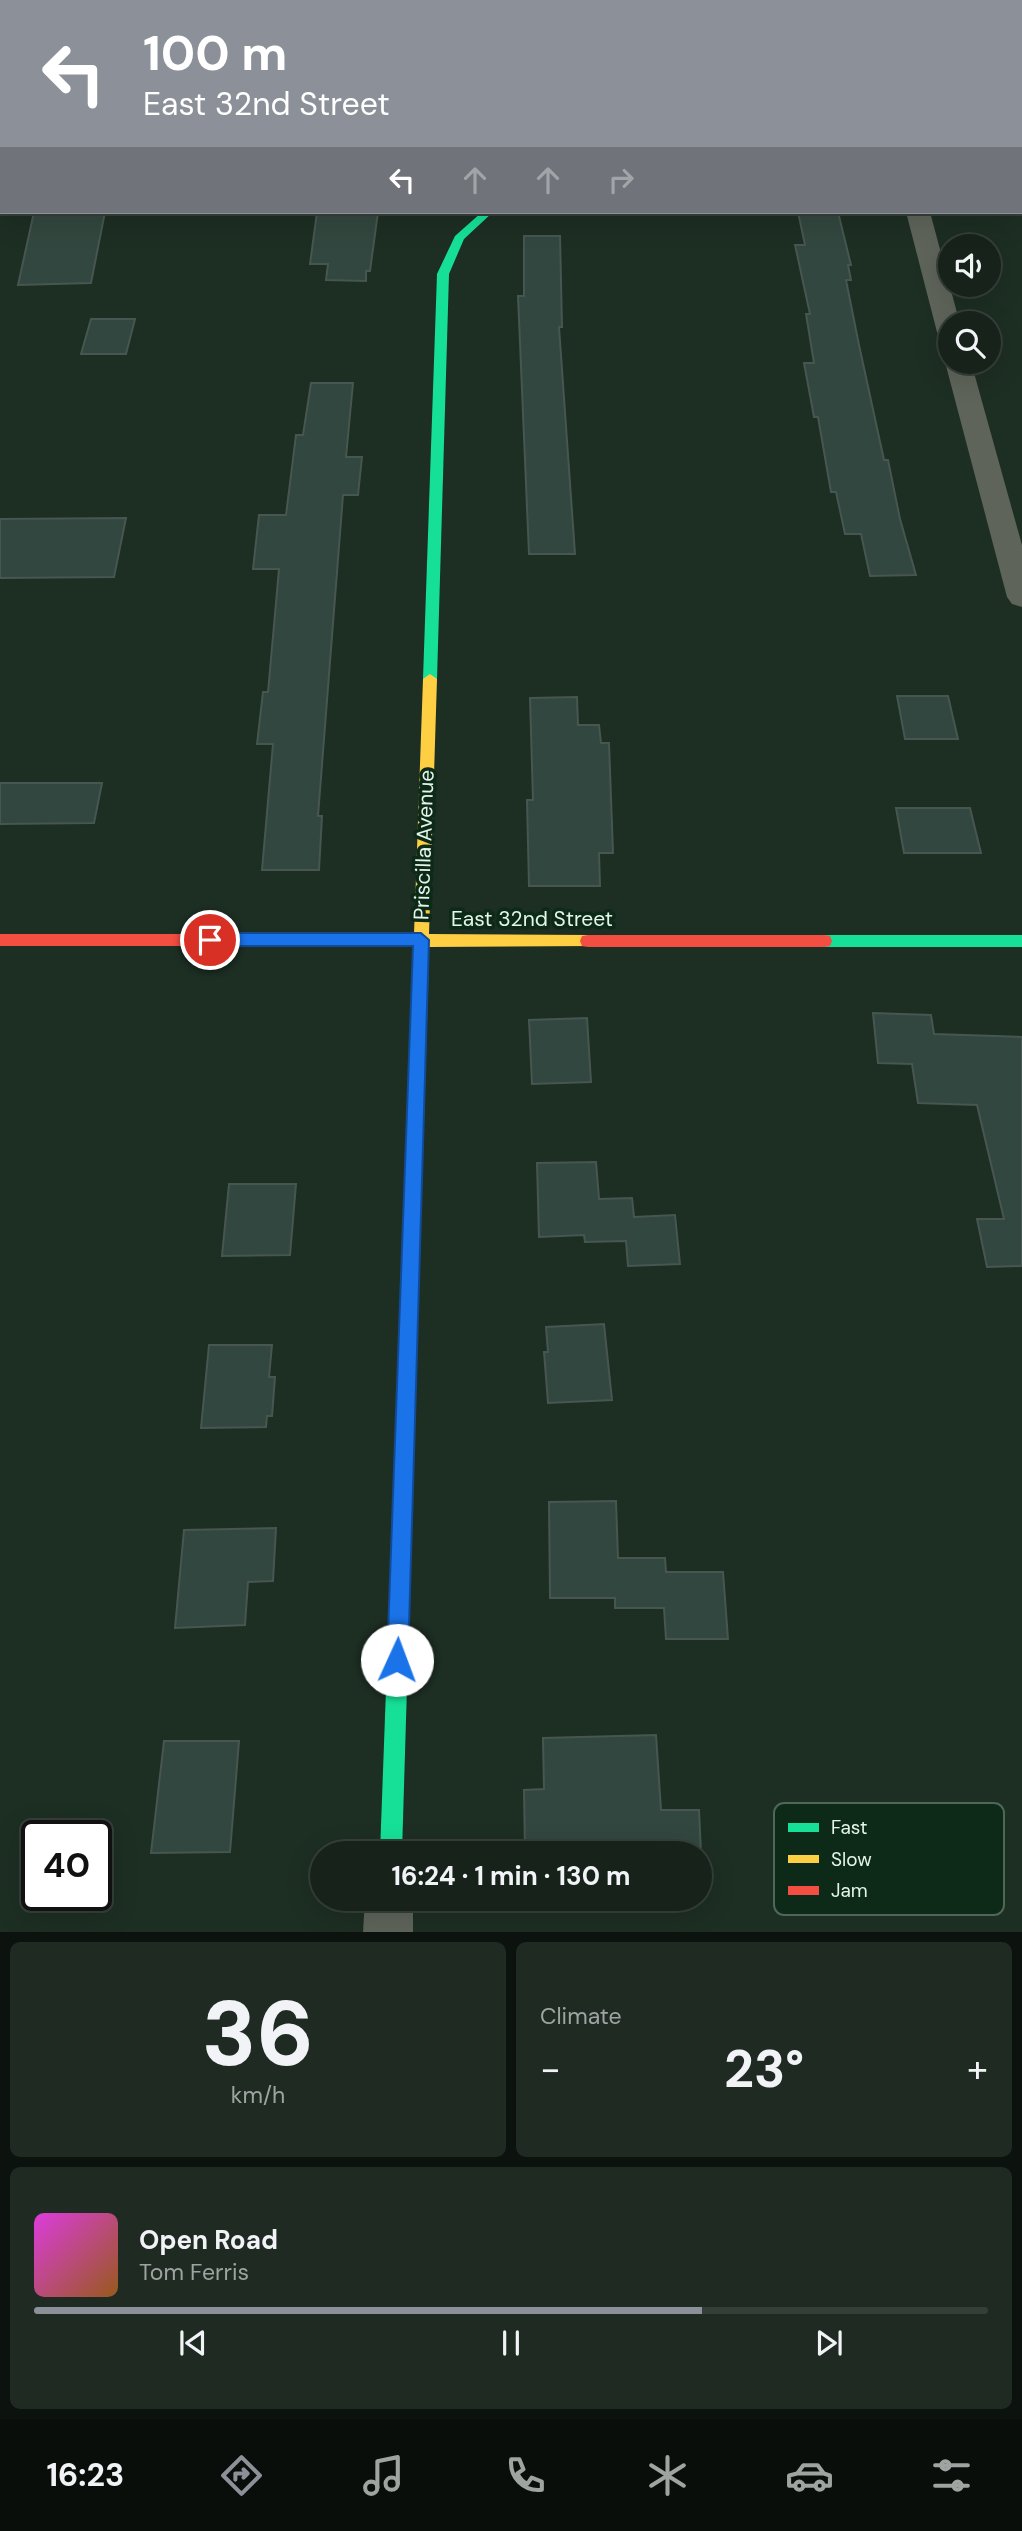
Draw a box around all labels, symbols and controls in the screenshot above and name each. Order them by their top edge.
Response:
text: 100 m [143,21,287,85]
icon: left [28,28,119,119]
text: East 32nd Street [143,83,390,125]
icon: left [383,161,421,199]
icon: ahead [456,161,494,199]
icon: ahead [529,161,567,199]
icon: right [602,161,640,199]
map controls [938,234,1001,374]
button: sound [938,234,1001,297]
button: search [938,311,1001,374]
street label: Priscilla Avenue [407,769,441,921]
street label: East 32nd Street [451,905,613,933]
pin [180,910,240,970]
icon: arrive [191,921,229,959]
position arrow [360,1623,434,1697]
legend [774,1803,1004,1915]
text: Fast [831,1815,867,1840]
speed limit sign: 40 [21,1820,112,1911]
text: Slow [831,1847,872,1872]
text: 16:24 · 1 min · 130 m [391,1859,631,1893]
text: Jam [831,1878,868,1903]
text: 36 [202,1975,314,2093]
text: Climate [540,2001,622,2031]
text: 23° [724,2035,804,2103]
text: − [540,2044,561,2094]
text: + [967,2044,988,2094]
text: km/h [231,2080,285,2110]
text: Open Road [139,2223,278,2257]
text: Tom Ferris [139,2257,249,2287]
icon: previous [174,2324,212,2362]
icon: pause [492,2324,530,2362]
icon: next [810,2324,848,2362]
icon: directions [217,2451,266,2500]
icon: music [359,2451,408,2500]
icon: phone [501,2451,550,2500]
icon: climate [643,2451,692,2500]
icon: car [785,2451,834,2500]
icon: filters [927,2451,976,2500]
text: 16:23 [46,2454,124,2496]

